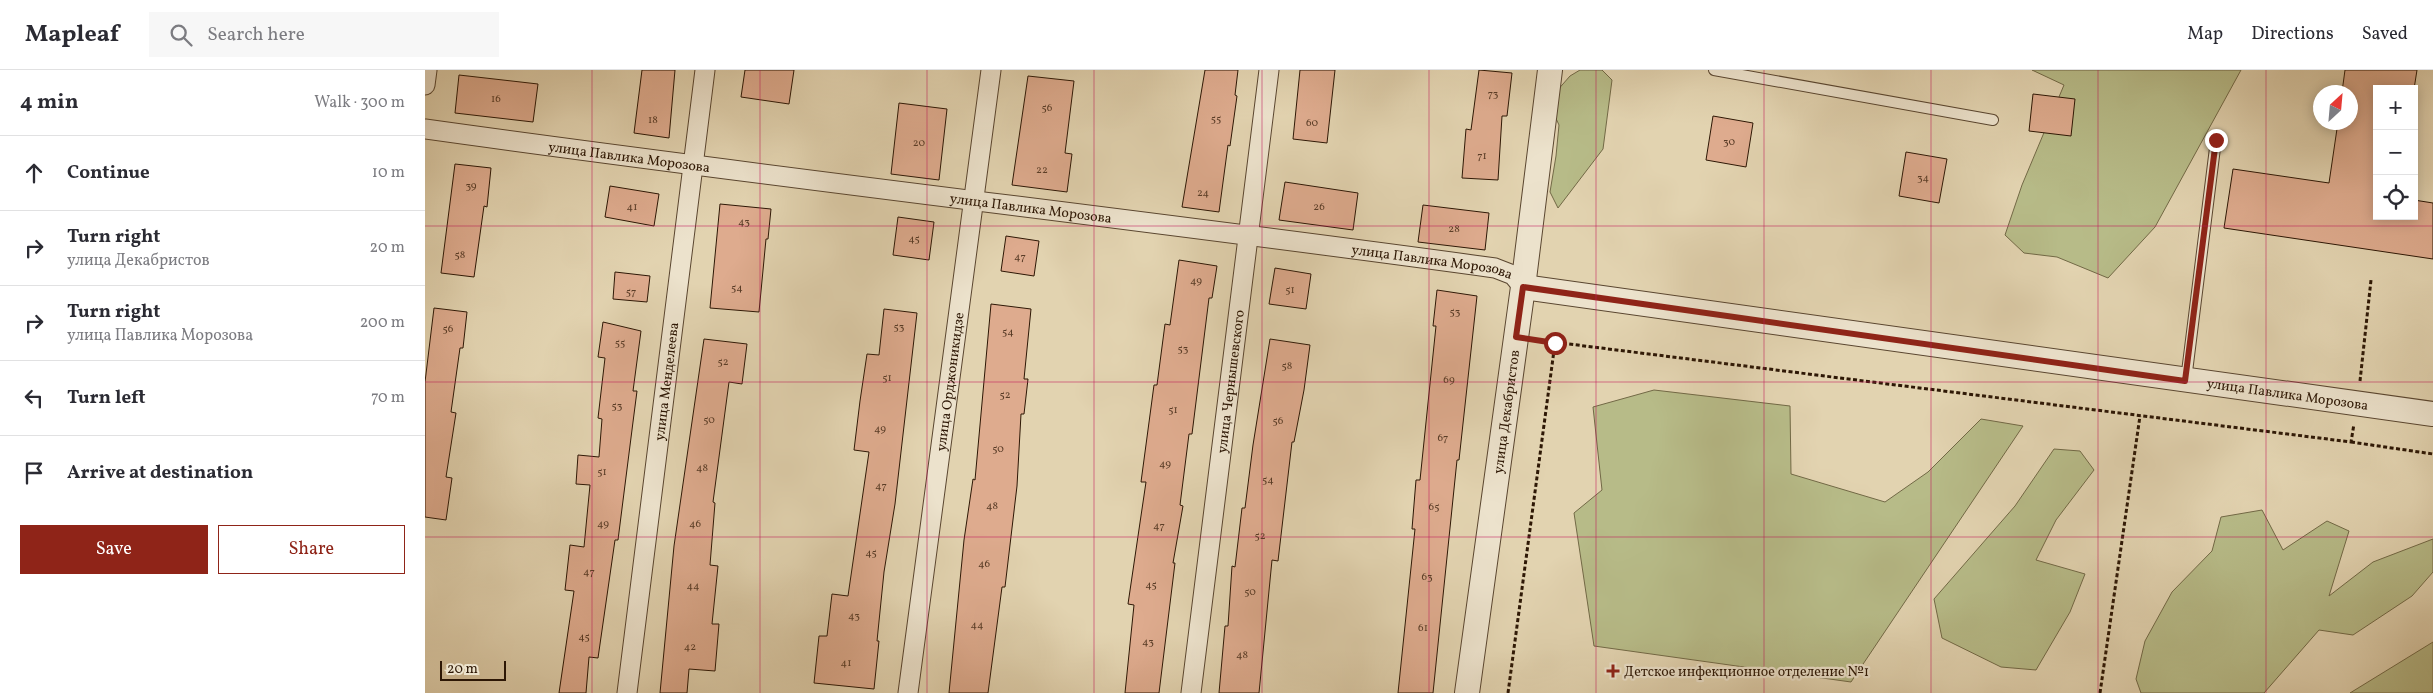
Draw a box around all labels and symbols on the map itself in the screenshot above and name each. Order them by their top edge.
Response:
north arrow [2313,85,2358,130]
house number: 73 [1488,87,1499,102]
house number: 16 [491,92,501,107]
house number: 56 [1042,101,1053,116]
house number: 55 [1211,112,1221,127]
house number: 18 [648,113,658,128]
house number: 60 [1306,116,1318,131]
route end [2205,129,2228,152]
house number: 30 [1723,135,1735,150]
house number: 20 [913,136,926,151]
street label: улица Павлика Морозова [547,138,711,178]
house number: 71 [1477,149,1487,164]
house number: 22 [1036,163,1048,178]
house number: 34 [1917,171,1930,186]
house number: 39 [465,179,477,194]
house number: 24 [1197,186,1209,201]
street label: улица Павлика Морозова [949,190,1113,229]
house number: 41 [627,200,637,215]
house number: 26 [1313,200,1325,215]
house number: 43 [738,215,750,230]
house number: 28 [1448,222,1460,237]
house number: 45 [908,232,920,247]
street label: улица Павлика Морозова [1350,241,1515,285]
house number: 58 [455,248,466,263]
house number: 47 [1014,250,1026,265]
house number: 49 [1190,274,1202,289]
house number: 54 [731,281,743,296]
house number: 51 [1285,283,1295,298]
house number: 57 [626,285,636,300]
house number: 53 [1450,305,1461,320]
street label: улица Чернышевского [1213,309,1250,455]
street label: улица Орджоникидзе [932,311,970,453]
house number: 53 [894,320,905,335]
street label: улица Менделеева [651,321,684,442]
house number: 56 [443,322,454,337]
house number: 54 [1002,325,1014,340]
route start [1544,332,1567,355]
house number: 55 [615,336,625,351]
house number: 53 [1178,342,1189,357]
street label: улица Декабристов [1489,349,1525,475]
house number: 52 [717,355,729,370]
house number: 58 [1282,359,1293,374]
house number: 51 [882,371,892,386]
house number: 69 [1443,373,1455,388]
street label: улица Павлика Морозова [2205,375,2369,416]
house number: 52 [999,388,1011,403]
house number: 53 [612,399,623,414]
house number: 51 [1168,403,1178,418]
house number: 50 [703,413,715,428]
house number: 56 [1273,414,1284,429]
house number: 49 [874,422,886,437]
house number: 67 [1438,431,1448,446]
house number: 50 [992,442,1004,457]
house number: 49 [1159,457,1171,472]
house number: 48 [696,461,708,476]
house number: 51 [597,465,607,480]
house number: 54 [1262,473,1274,488]
house number: 47 [875,479,887,494]
house number: 48 [986,499,998,514]
house number: 65 [1429,500,1439,515]
house number: 49 [597,517,609,532]
house number: 46 [689,517,701,532]
house number: 47 [1153,519,1165,534]
house number: 52 [1254,529,1266,544]
house number: 45 [865,546,877,561]
house number: 46 [978,557,990,572]
house number: 47 [583,565,595,580]
house number: 63 [1421,570,1433,585]
house number: 45 [1145,578,1157,593]
house number: 44 [686,579,700,594]
house number: 50 [1244,585,1256,600]
house number: 43 [848,609,860,624]
house number: 44 [970,618,984,633]
house number: 61 [1418,621,1428,636]
house number: 45 [578,630,590,645]
house number: 43 [1142,635,1154,650]
house number: 42 [684,640,696,655]
house number: 48 [1236,648,1248,663]
house number: 41 [841,656,851,671]
scale bar [440,658,506,681]
place label: Детское инфекционное отделение №1 [1624,663,1869,682]
marker: Детское инфекционное отделение №1 [1606,664,1620,678]

